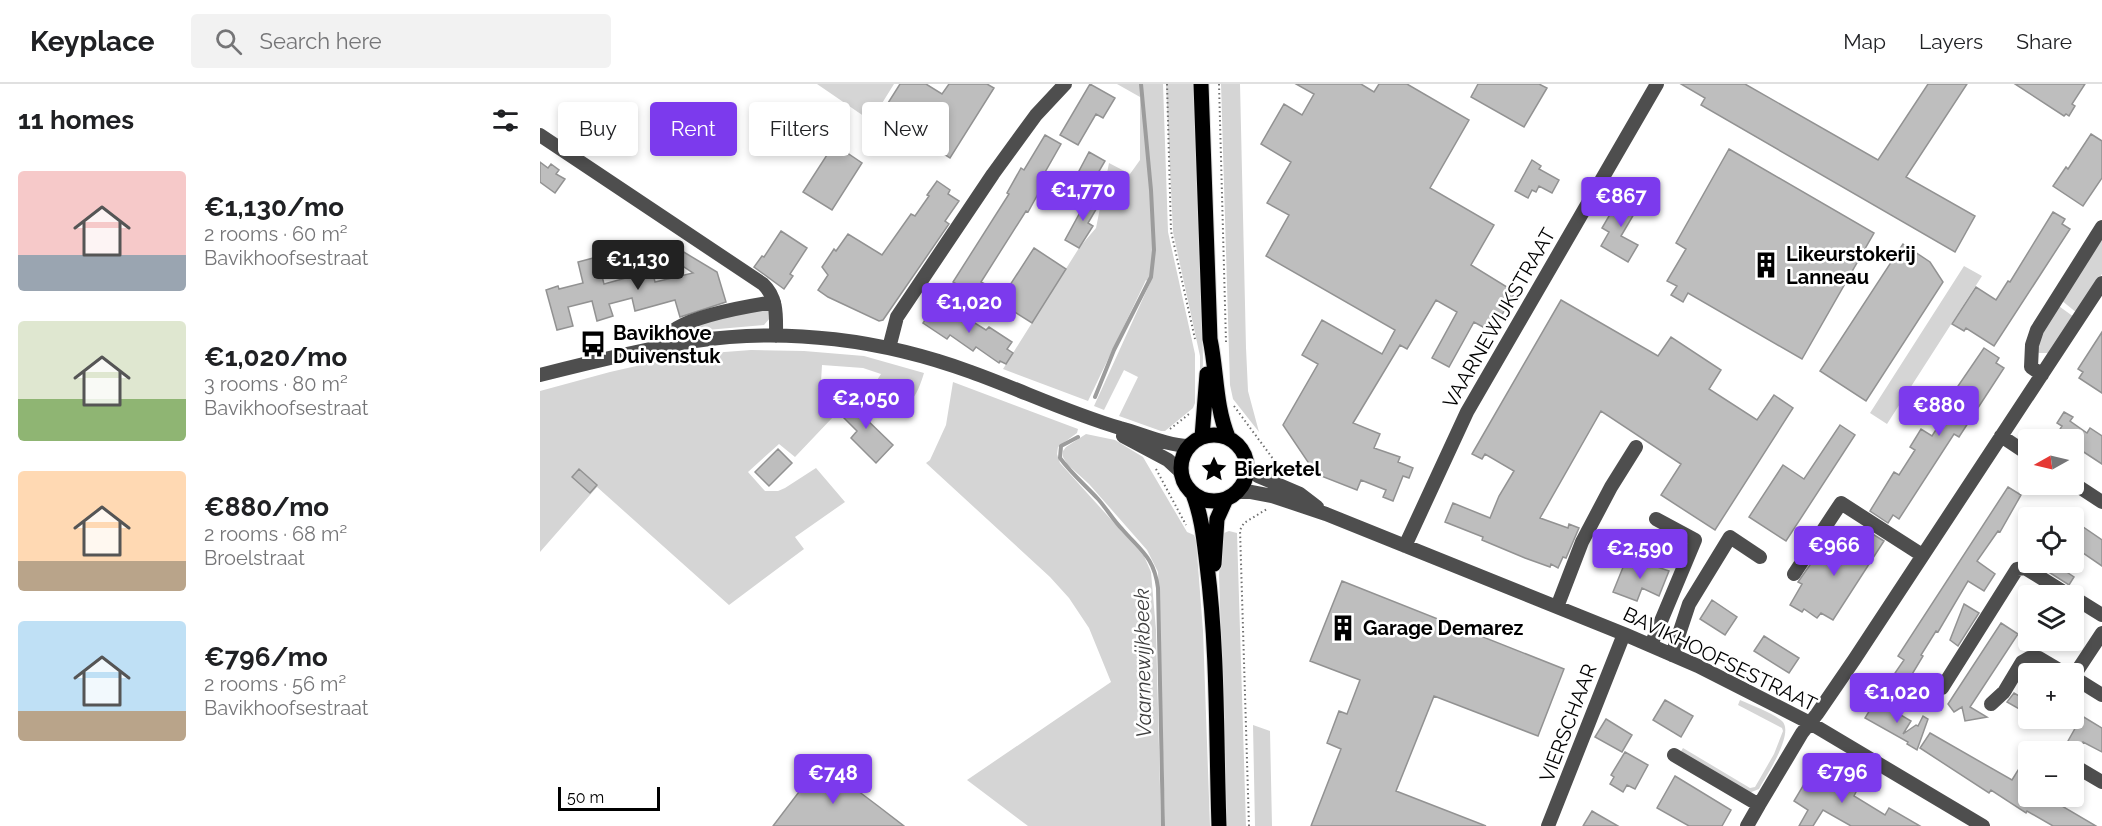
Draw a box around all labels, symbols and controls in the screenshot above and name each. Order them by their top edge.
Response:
search box [191,14,611,68]
text: Keyplace [30,25,155,58]
icon: search [212,25,245,58]
text: Search here [260,28,382,54]
text: Map [1843,29,1886,54]
text: Layers [1919,29,1983,54]
text: Share [2016,29,2072,54]
chip: Buy [558,102,638,156]
chip: Rent [650,102,737,156]
chip: Filters [749,102,850,156]
chip: New [862,102,949,156]
icon: filters [489,104,522,137]
text: 11 homes [18,105,134,135]
pin: €1,770 [1034,171,1132,222]
pin: €867 [1585,177,1657,228]
text: €1,770 [1051,178,1115,202]
text: €867 [1595,184,1647,208]
text: €1,130/mo [204,192,344,222]
icon: home [66,195,138,267]
text: 2 rooms · 60 m² [204,222,348,246]
street label: VAARNEWIJKSTRAAT [1438,224,1560,412]
pin: €1,130 [589,240,687,291]
place label: Likeurstokerij Lanneau [1786,242,1916,289]
text: Bavikhoofsestraat [204,246,369,270]
text: €1,130 [606,247,670,271]
building icon: Likeurstokerij Lanneau [1751,250,1781,280]
pin: €1,020 [920,283,1018,334]
text: €1,020 [936,290,1002,314]
place label: Bavikhove Duivenstuk [613,321,721,368]
bus stop icon: Bavikhove Duivenstuk [578,329,608,359]
text: €1,020/mo [204,342,347,372]
icon: home [66,345,138,417]
text: 3 rooms · 80 m² [204,372,348,396]
pin: €2,050 [817,379,915,430]
text: €2,050 [832,386,900,410]
pin: €880 [1903,386,1975,437]
text: €880 [1913,393,1965,417]
text: Bavikhoofsestraat [204,396,369,420]
north arrow [2018,429,2084,495]
map controls [2018,429,2084,807]
place icon: Bierketel [1199,454,1229,484]
place label: Bierketel [1234,457,1321,481]
text: €880/mo [204,492,329,522]
icon: home [66,495,138,567]
button: locate [2018,507,2084,573]
text: 2 rooms · 68 m² [204,522,347,546]
pin: €966 [1798,526,1870,577]
pin: €2,590 [1591,529,1689,580]
text: €966 [1808,533,1860,557]
text: €2,590 [1606,536,1674,560]
text: Broelstraat [204,546,305,570]
button: layers [2018,585,2084,651]
water label: Vaarnewijkbeek [1129,588,1156,738]
street label: BAVIKHOOFSESTRAAT [1619,602,1821,716]
building icon: Garage Demarez [1328,613,1358,643]
place label: Garage Demarez [1363,616,1523,640]
text: €796/mo [204,642,328,672]
icon: home [66,645,138,717]
street label: VIERSCHAAR [1534,661,1602,785]
button: + [2018,663,2084,729]
text: 2 rooms · 56 m² [204,672,346,696]
pin: €1,020 [1848,673,1946,724]
text: €1,020 [1864,680,1930,704]
text: Bavikhoofsestraat [204,696,369,720]
button: − [2018,741,2084,807]
pin: €796 [1806,753,1878,804]
pin: €748 [797,754,869,805]
text: €796 [1816,760,1868,784]
text: €748 [808,761,858,785]
scale bar [558,784,660,812]
text: 50 m [567,788,604,807]

